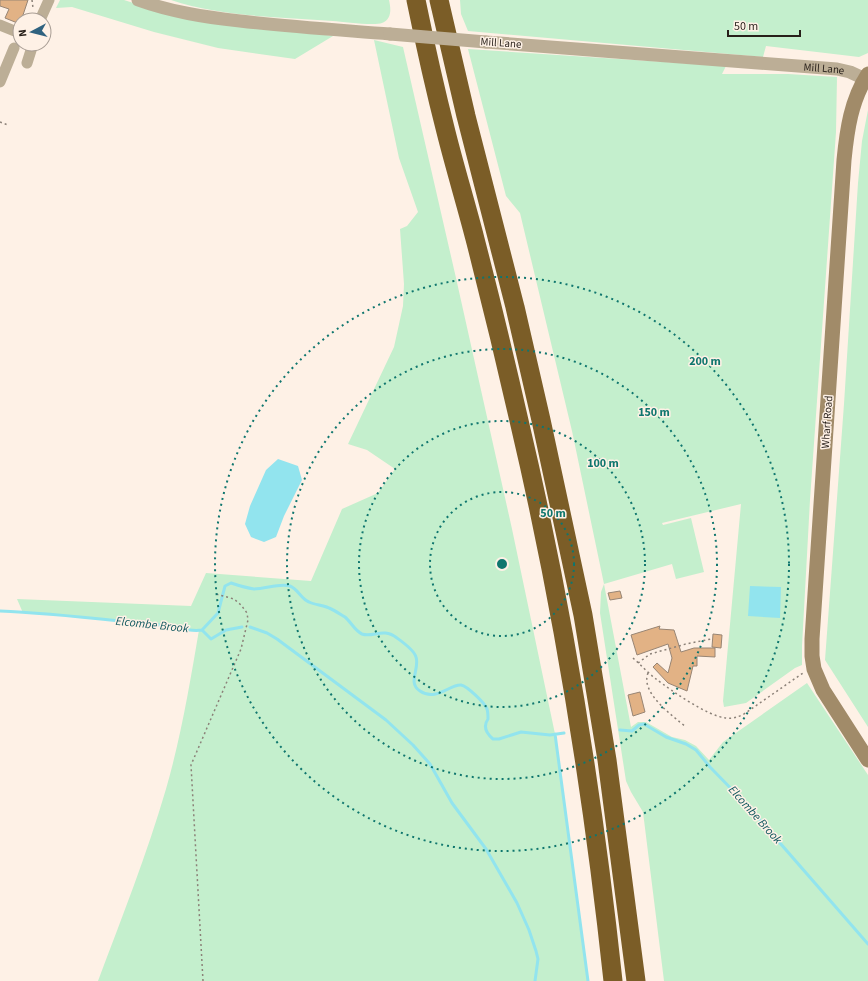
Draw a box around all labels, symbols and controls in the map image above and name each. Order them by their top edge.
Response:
north arrow [12,12,52,52]
scale bar [728,12,800,38]
text: 50 m [734,18,758,35]
text: N [15,29,30,38]
street label: Mill Lane [480,34,522,52]
street label: Mill Lane [803,59,846,78]
text: 200 m [689,353,721,370]
street label: Wharf Road [818,395,836,449]
text: 150 m [638,404,670,421]
text: 100 m [587,455,619,472]
text: 50 m [540,505,566,522]
centre of rings [495,557,509,571]
water label: Elcombe Brook [115,613,190,637]
water label: Elcombe Brook [724,782,786,848]

